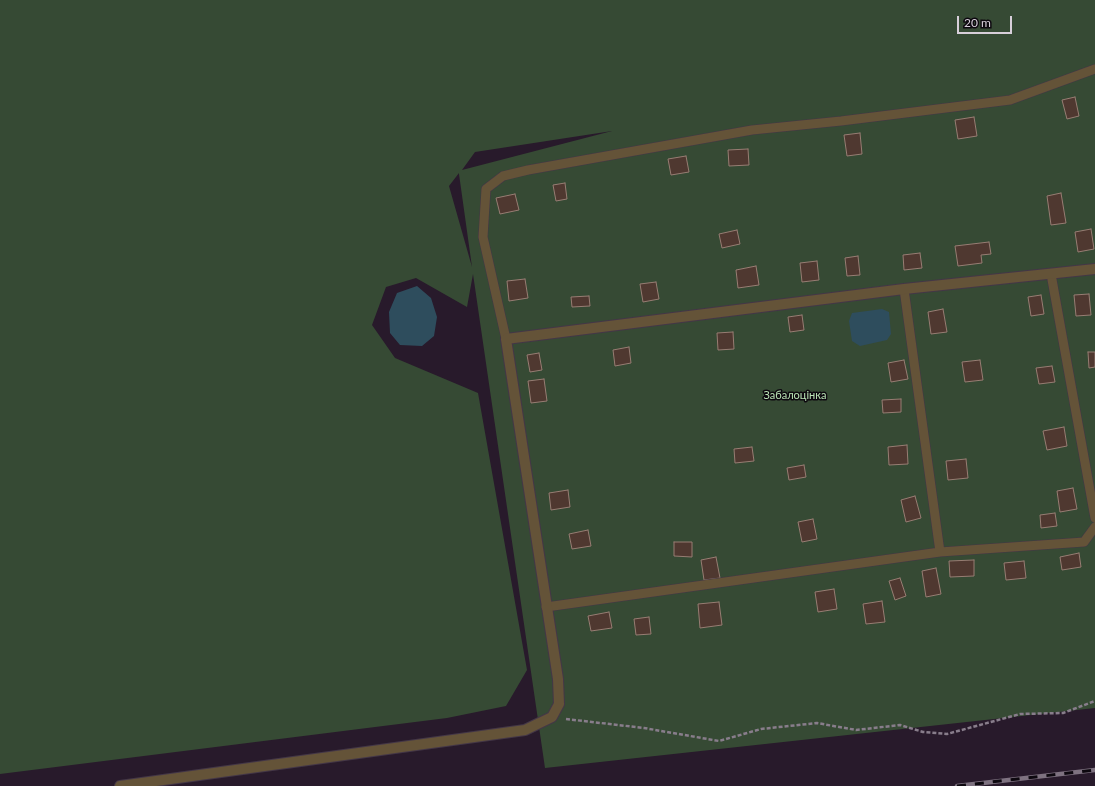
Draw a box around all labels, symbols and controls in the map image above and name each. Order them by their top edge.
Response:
scale bar [959,8,1014,34]
text: 20 m [964,15,991,30]
park label: Забалоцінка [764,388,826,402]

